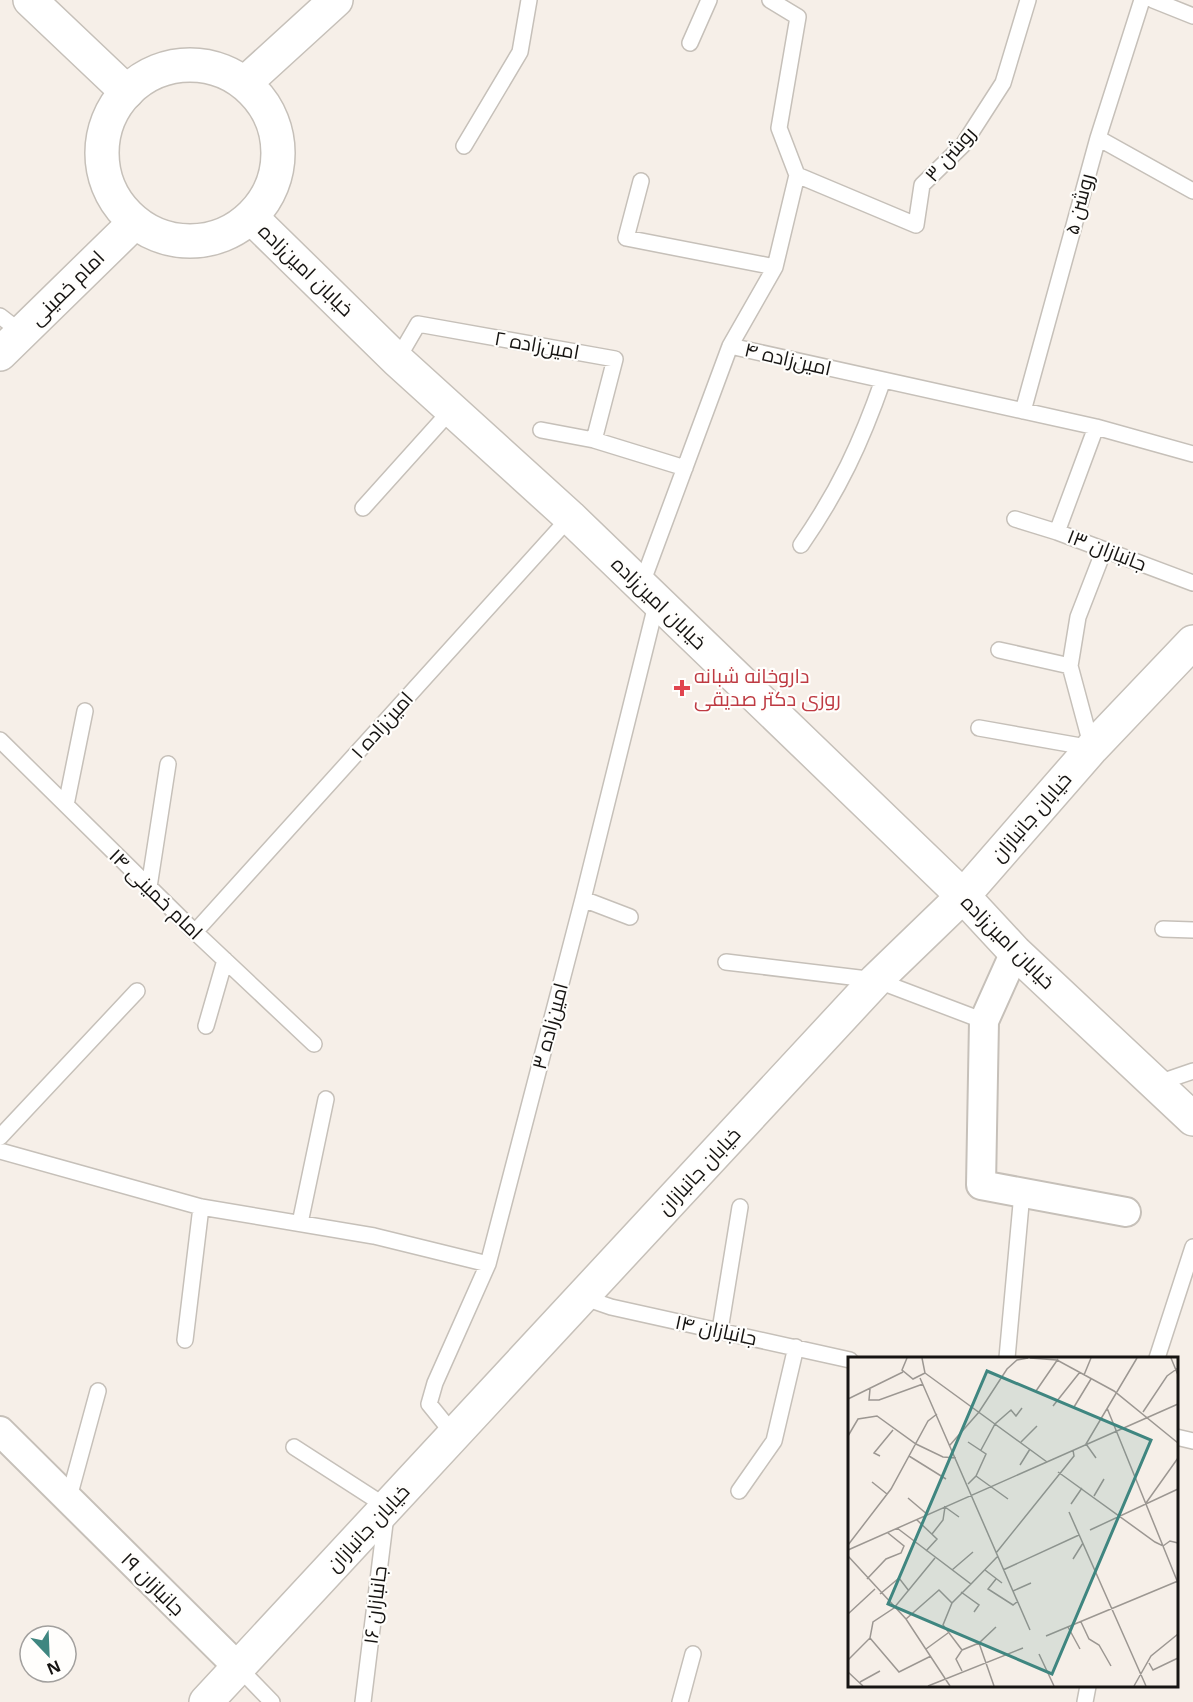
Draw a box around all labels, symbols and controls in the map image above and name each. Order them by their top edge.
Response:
street label: روشن ۳ [918,120,981,187]
street label: روشن ۵ [1057,170,1100,238]
street label: خیابان امین‌زاده [253,217,360,322]
street label: امام خمینی [23,244,111,332]
street label: امین‌زاده ۲ [492,324,582,365]
street label: امین‌زاده ۴ [742,335,834,382]
street label: جانبازان ۱۳ [1064,522,1151,577]
street label: خیابان امین‌زاده [606,550,713,655]
place label: داروخانه شبانه روزی دکتر صدیقی [694,662,841,712]
marker: داروخانه شبانه روزی دکتر صدیقی [675,681,689,695]
street label: امین‌زاده ۱ [344,685,419,764]
street label: خیابان جانبازان [984,766,1077,867]
street label: امام خمینی ۱۴ [103,842,209,946]
street label: خیابان امین‌زاده [955,889,1061,995]
street label: امین‌زاده ۳ [525,979,574,1072]
street label: خیابان جانبازان [651,1121,746,1220]
street label: جانبازان ۱۴ [673,1308,759,1351]
inset map [848,1357,1178,1687]
street label: خیابان جانبازان [320,1478,415,1577]
street label: جانبازان ۱۹ [116,1546,191,1621]
street label: جانبازان ۱۶ [356,1564,393,1646]
north arrow [18,1624,78,1684]
text: N [44,1655,64,1680]

